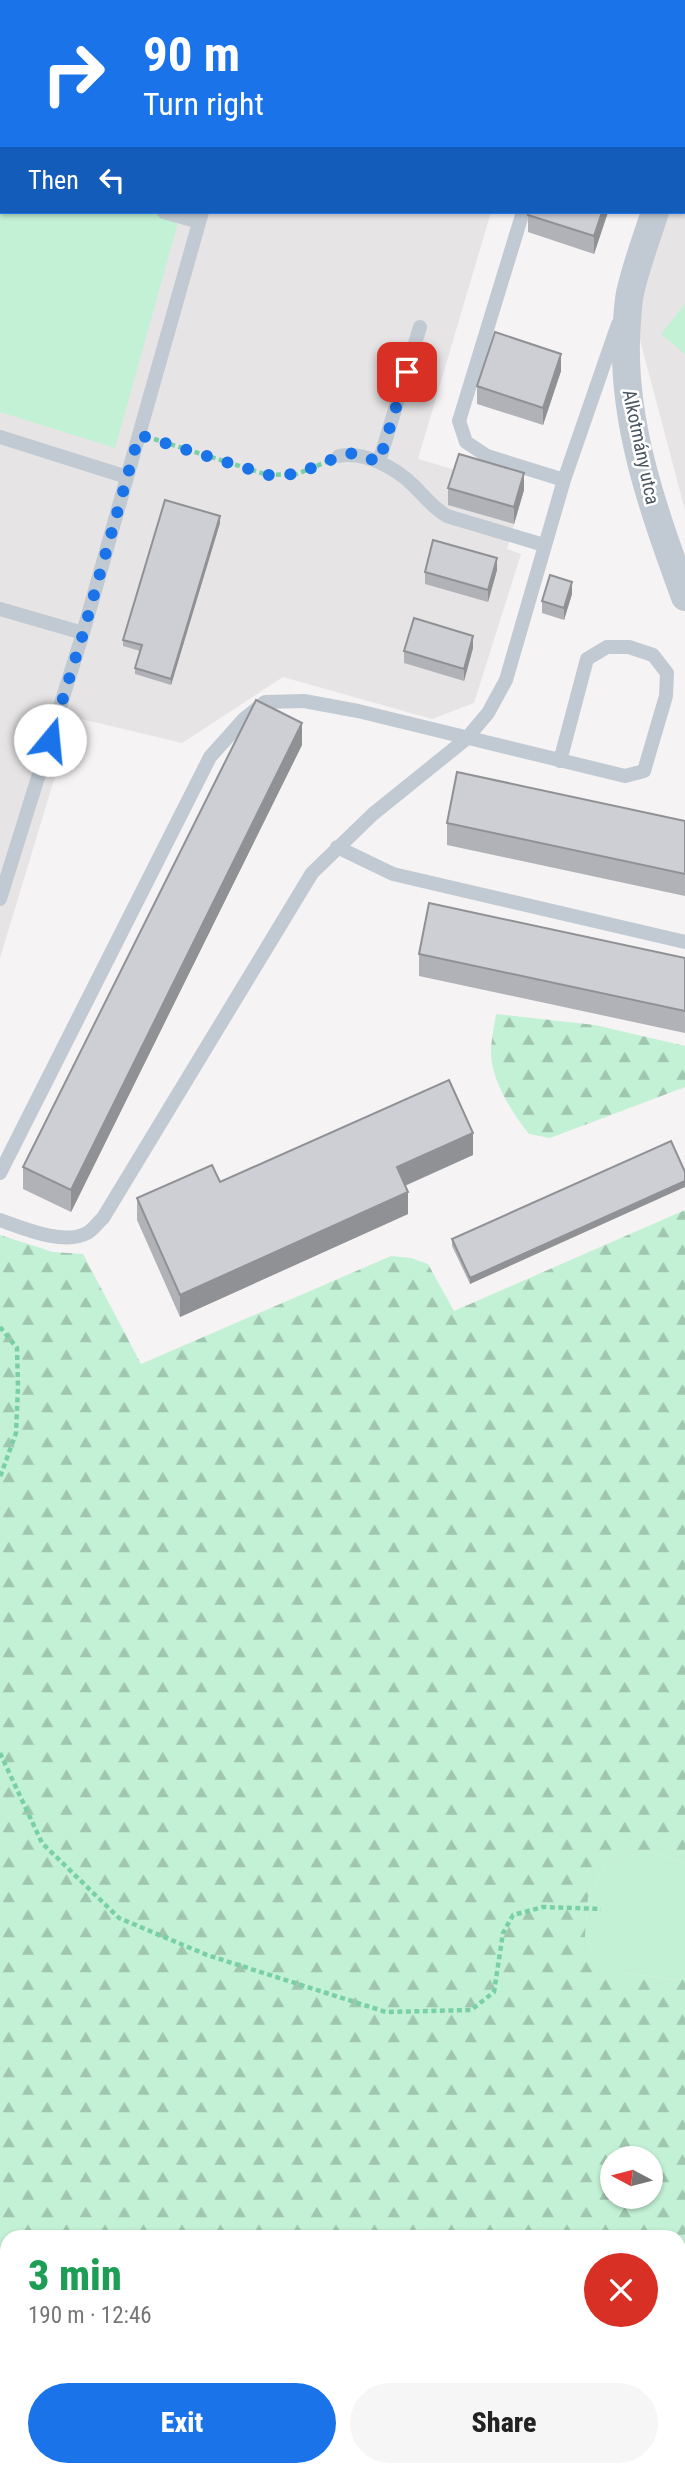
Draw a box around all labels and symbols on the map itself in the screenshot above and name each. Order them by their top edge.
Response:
pin [377,342,437,402]
street label: Alkotmány utca [618,388,664,506]
position arrow [13,703,87,777]
north arrow [600,2146,663,2208]

